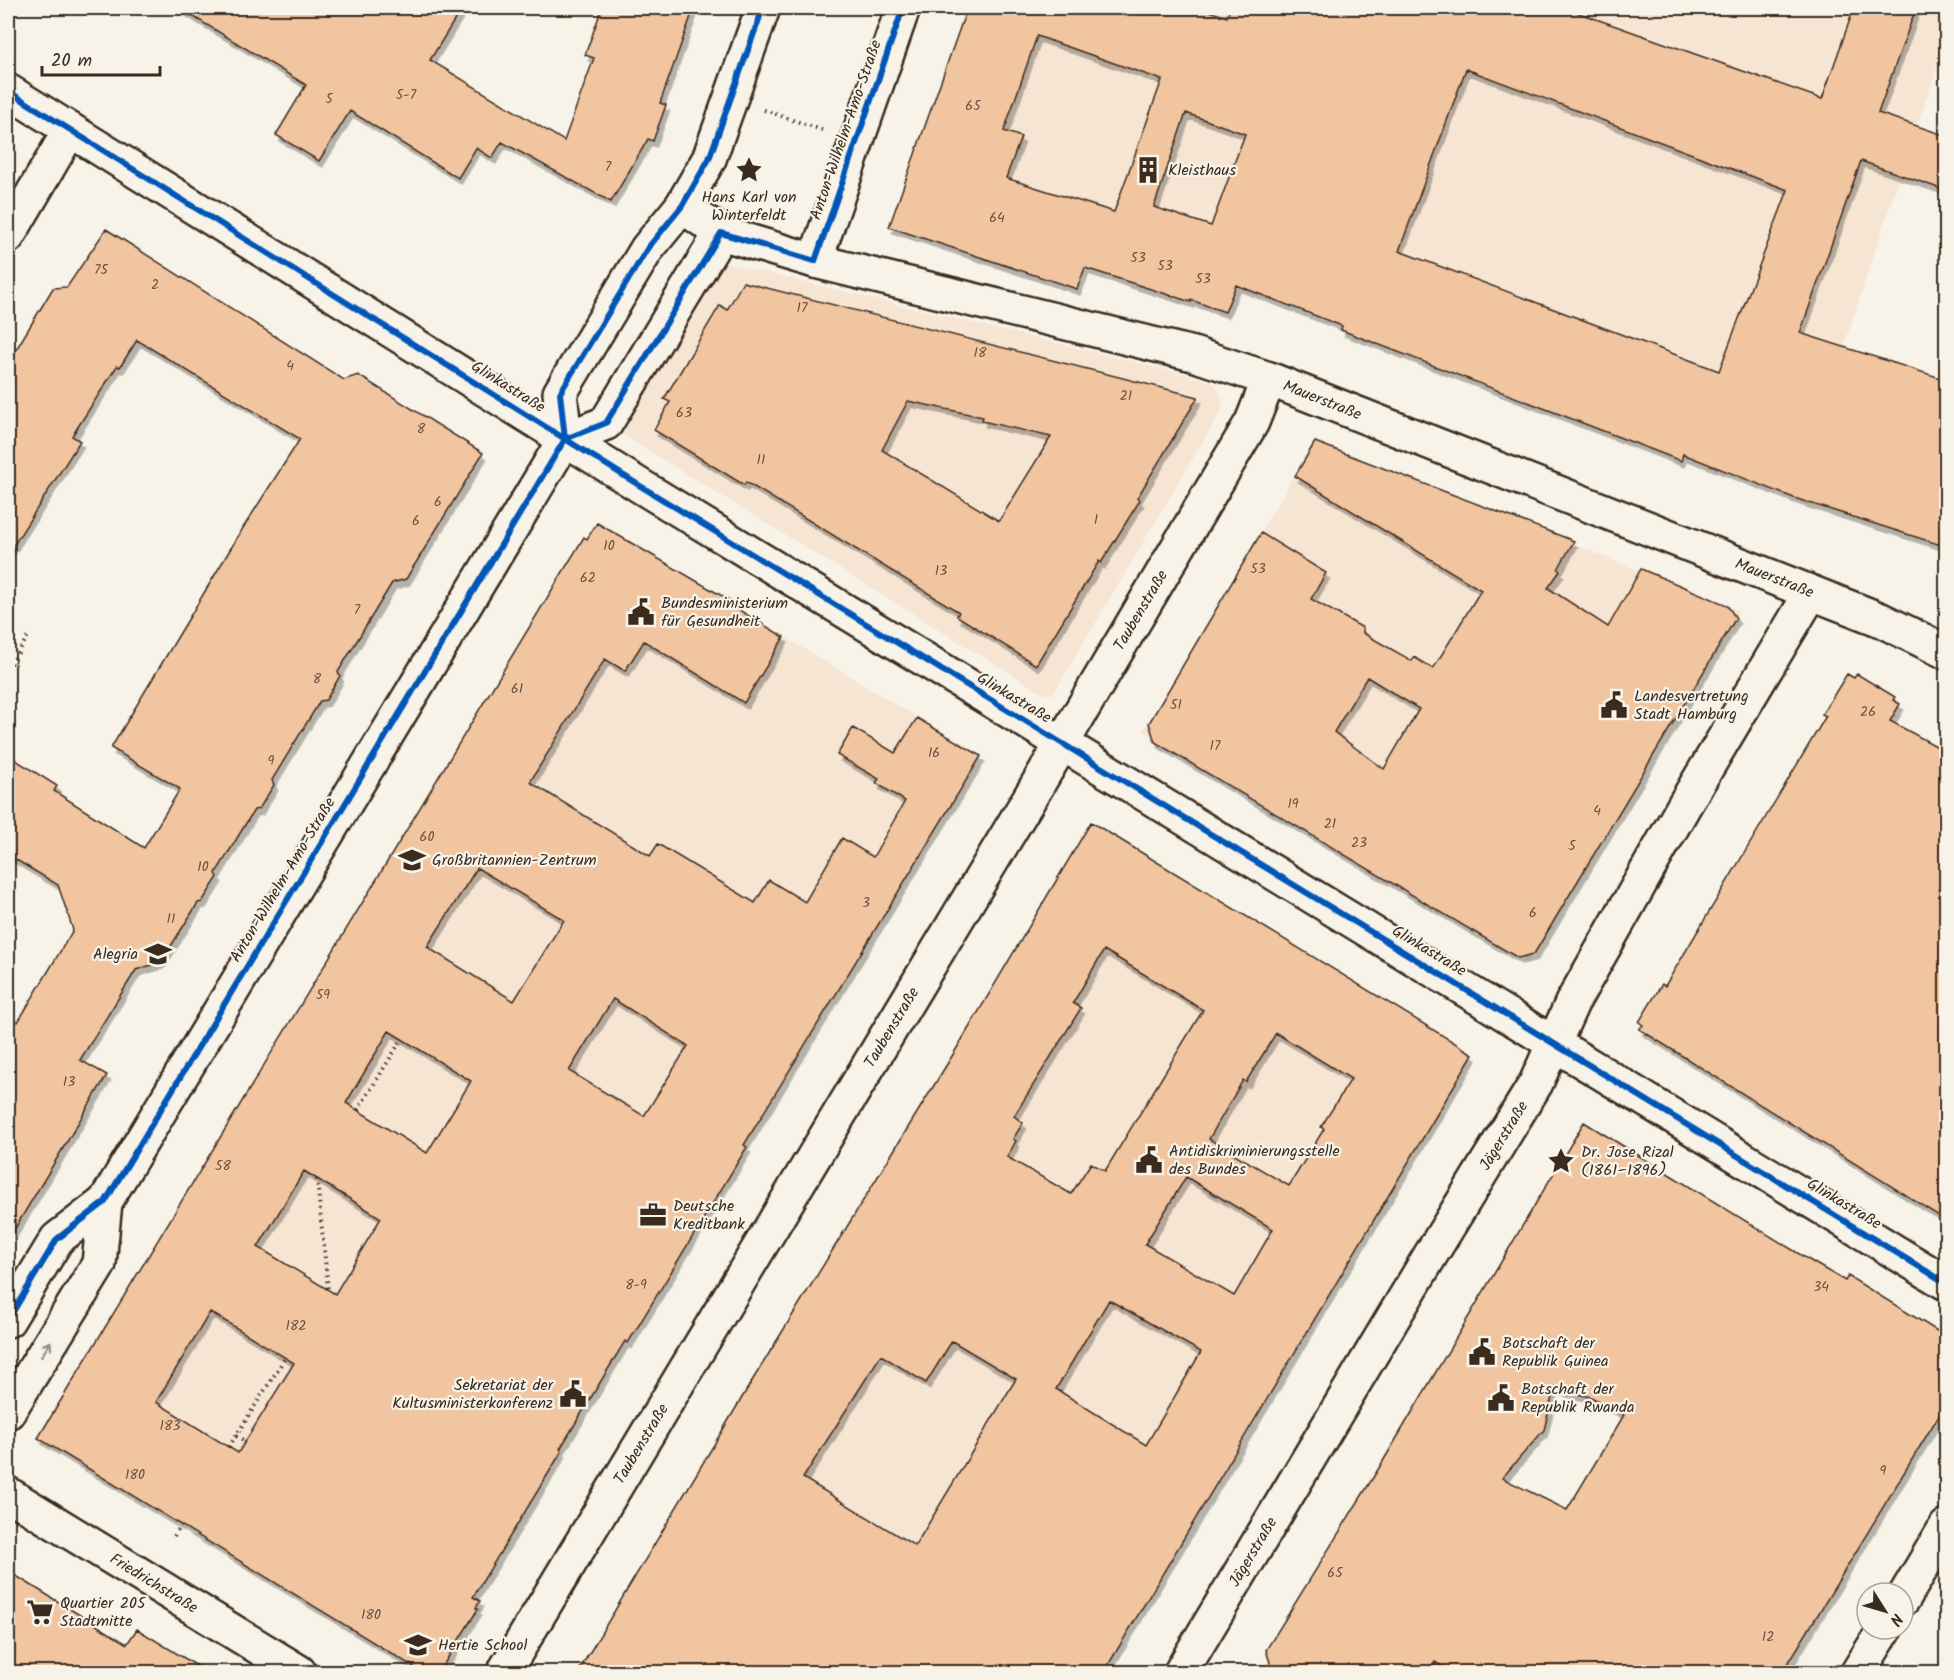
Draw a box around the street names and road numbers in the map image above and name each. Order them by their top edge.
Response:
street label: Anton-Wilhelm-Amo-Straße [803,37,889,223]
street label: Glinkastraße [466,354,550,420]
street label: Mauerstraße [1279,373,1365,427]
street label: Mauerstraße [1731,551,1818,605]
street label: Taubenstraße [1107,565,1174,656]
street label: Glinkastraße [972,666,1056,730]
street label: Anton-Wilhelm-Amo-Straße [224,793,342,967]
street label: Glinkastraße [1387,919,1471,983]
street label: Taubenstraße [858,982,926,1073]
street label: Jägerstraße [1473,1096,1535,1175]
street label: Glinkastraße [1802,1172,1886,1236]
street label: Taubenstraße [607,1399,675,1489]
street label: Jägerstraße [1222,1512,1284,1592]
street label: Friedrichstraße [105,1546,203,1620]

